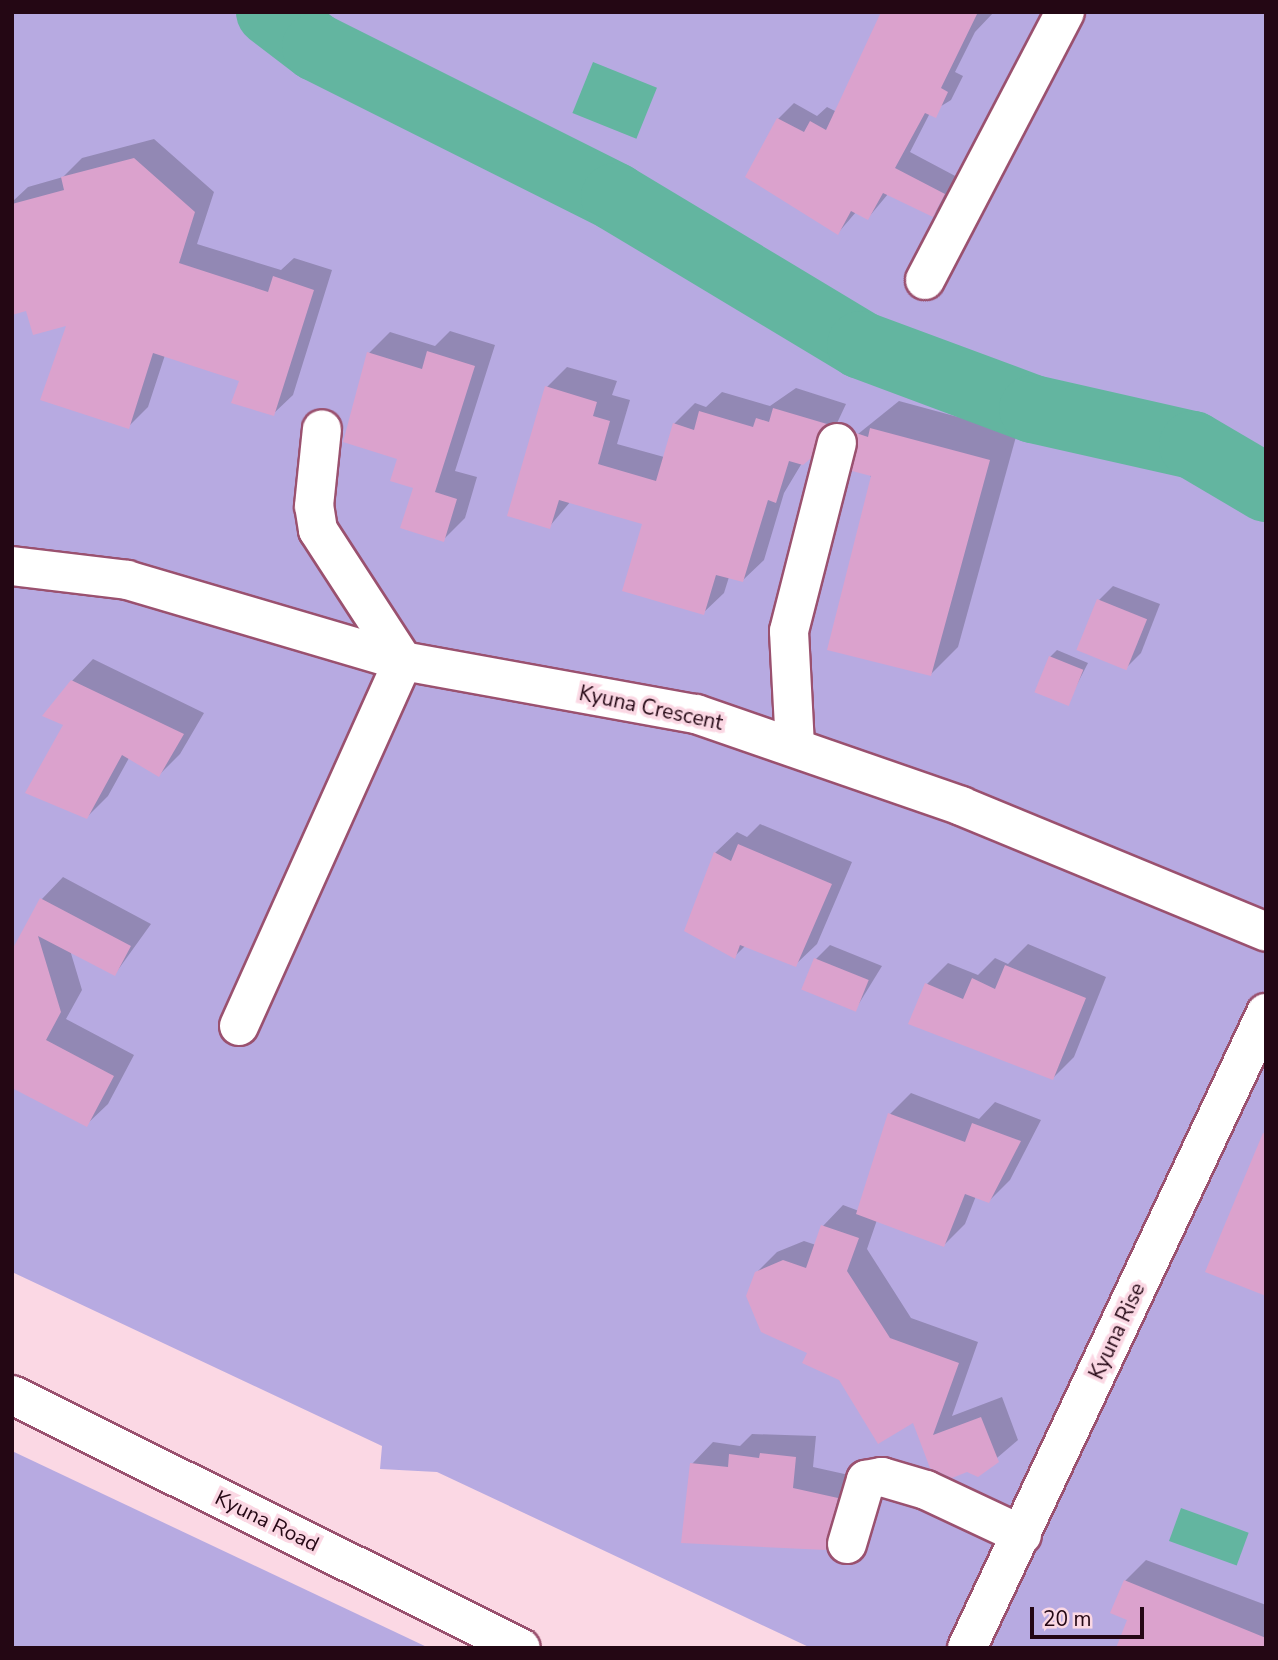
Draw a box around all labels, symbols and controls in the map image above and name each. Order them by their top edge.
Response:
street label: Kyuna Crescent [577,680,725,736]
street label: Kyuna Rise [1084,1279,1150,1383]
street label: Kyuna Road [211,1485,323,1557]
scale bar [1033,1594,1147,1638]
text: 20 m [1043,1605,1092,1633]

